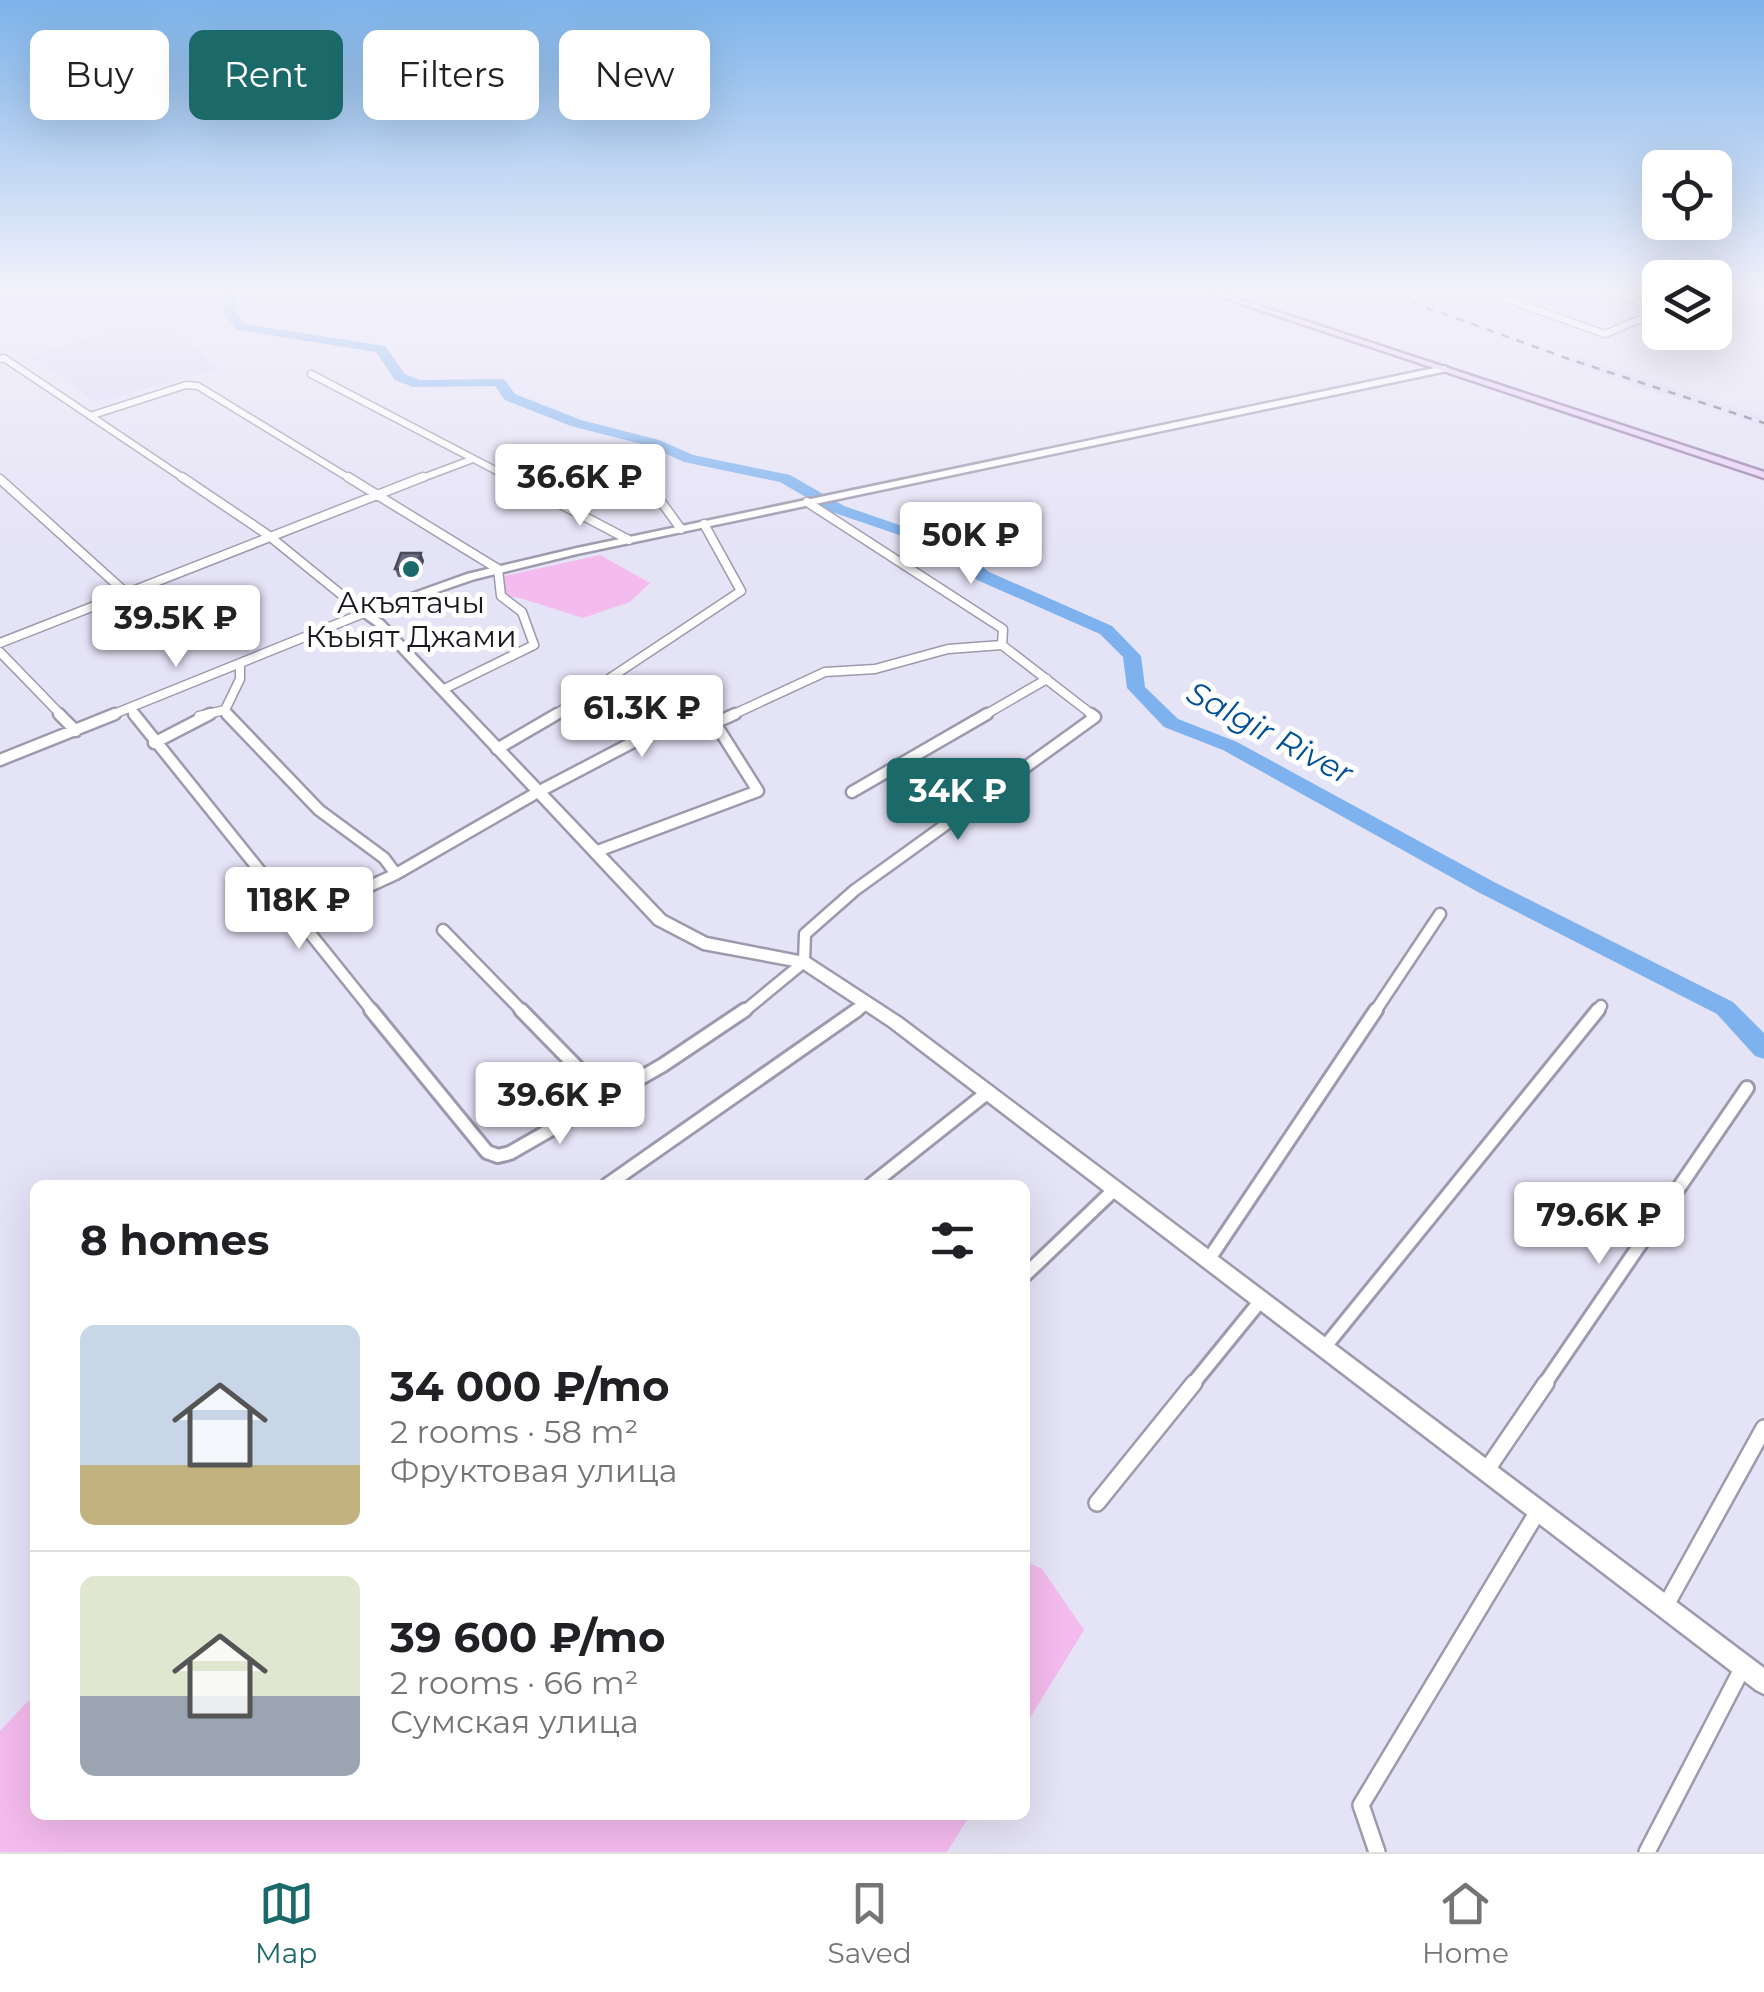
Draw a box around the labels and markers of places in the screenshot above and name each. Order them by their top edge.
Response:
pin: 36.6K ₽ [488,444,672,529]
pin: 50K ₽ [901,502,1041,587]
marker: Акъятачы Къыят Джами [400,558,422,580]
place label: Акъятачы Къыят Джами [305,584,517,655]
pin: 39.5K ₽ [84,585,268,670]
pin: 61.3K ₽ [550,675,734,760]
pin: 34K ₽ [888,758,1028,843]
pin: 118K ₽ [218,867,380,952]
pin: 39.6K ₽ [468,1062,652,1147]
pin: 79.6K ₽ [1507,1182,1691,1267]

